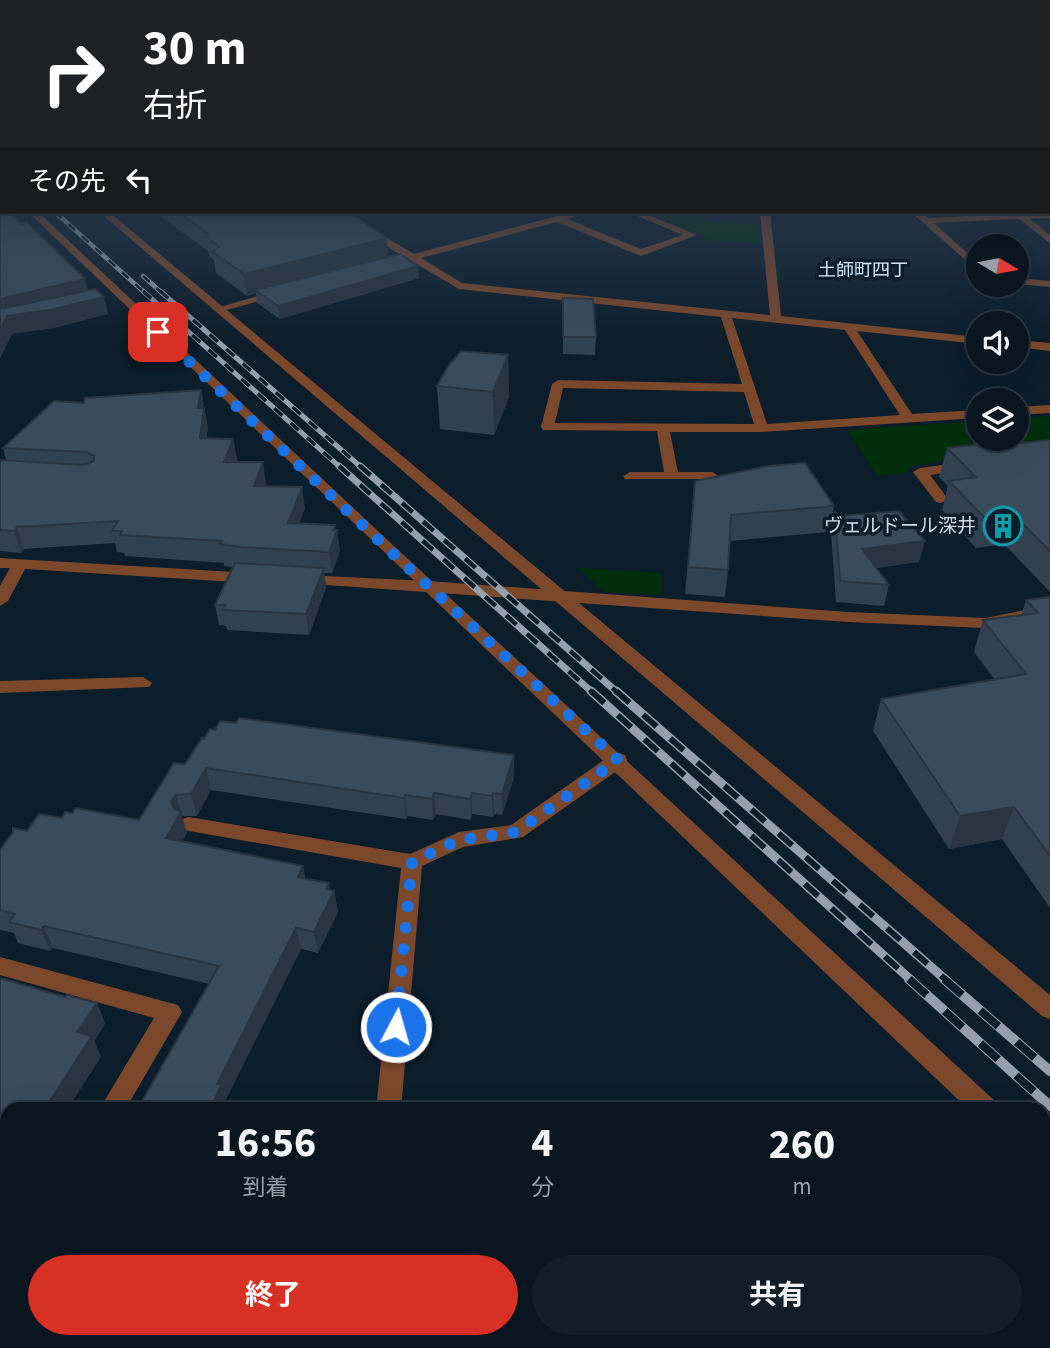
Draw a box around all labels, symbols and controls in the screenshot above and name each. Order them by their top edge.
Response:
text: 30 m [143,14,247,84]
icon: right [28,28,119,119]
text: 右折 [143,83,207,129]
icon: left [120,161,158,199]
text: その先 [28,163,106,200]
north arrow [966,234,1029,298]
map controls [966,234,1029,451]
district label: 土師町四丁 [818,258,908,283]
pin [128,302,188,362]
button: sound [966,311,1029,374]
icon: arrive [139,313,177,351]
button: layers [966,388,1029,451]
building icon: ヴェルドール深井 [982,505,1024,547]
place label: ヴェルドール深井 [824,513,976,540]
position arrow [359,990,433,1064]
text: 16:56 [215,1113,316,1173]
text: 4 [531,1113,553,1173]
text: 260 [769,1115,835,1175]
text: m [792,1170,811,1203]
text: 到着 [242,1171,288,1204]
text: 分 [531,1171,554,1204]
button: 終了 [28,1255,518,1335]
button: 共有 [532,1255,1022,1335]

